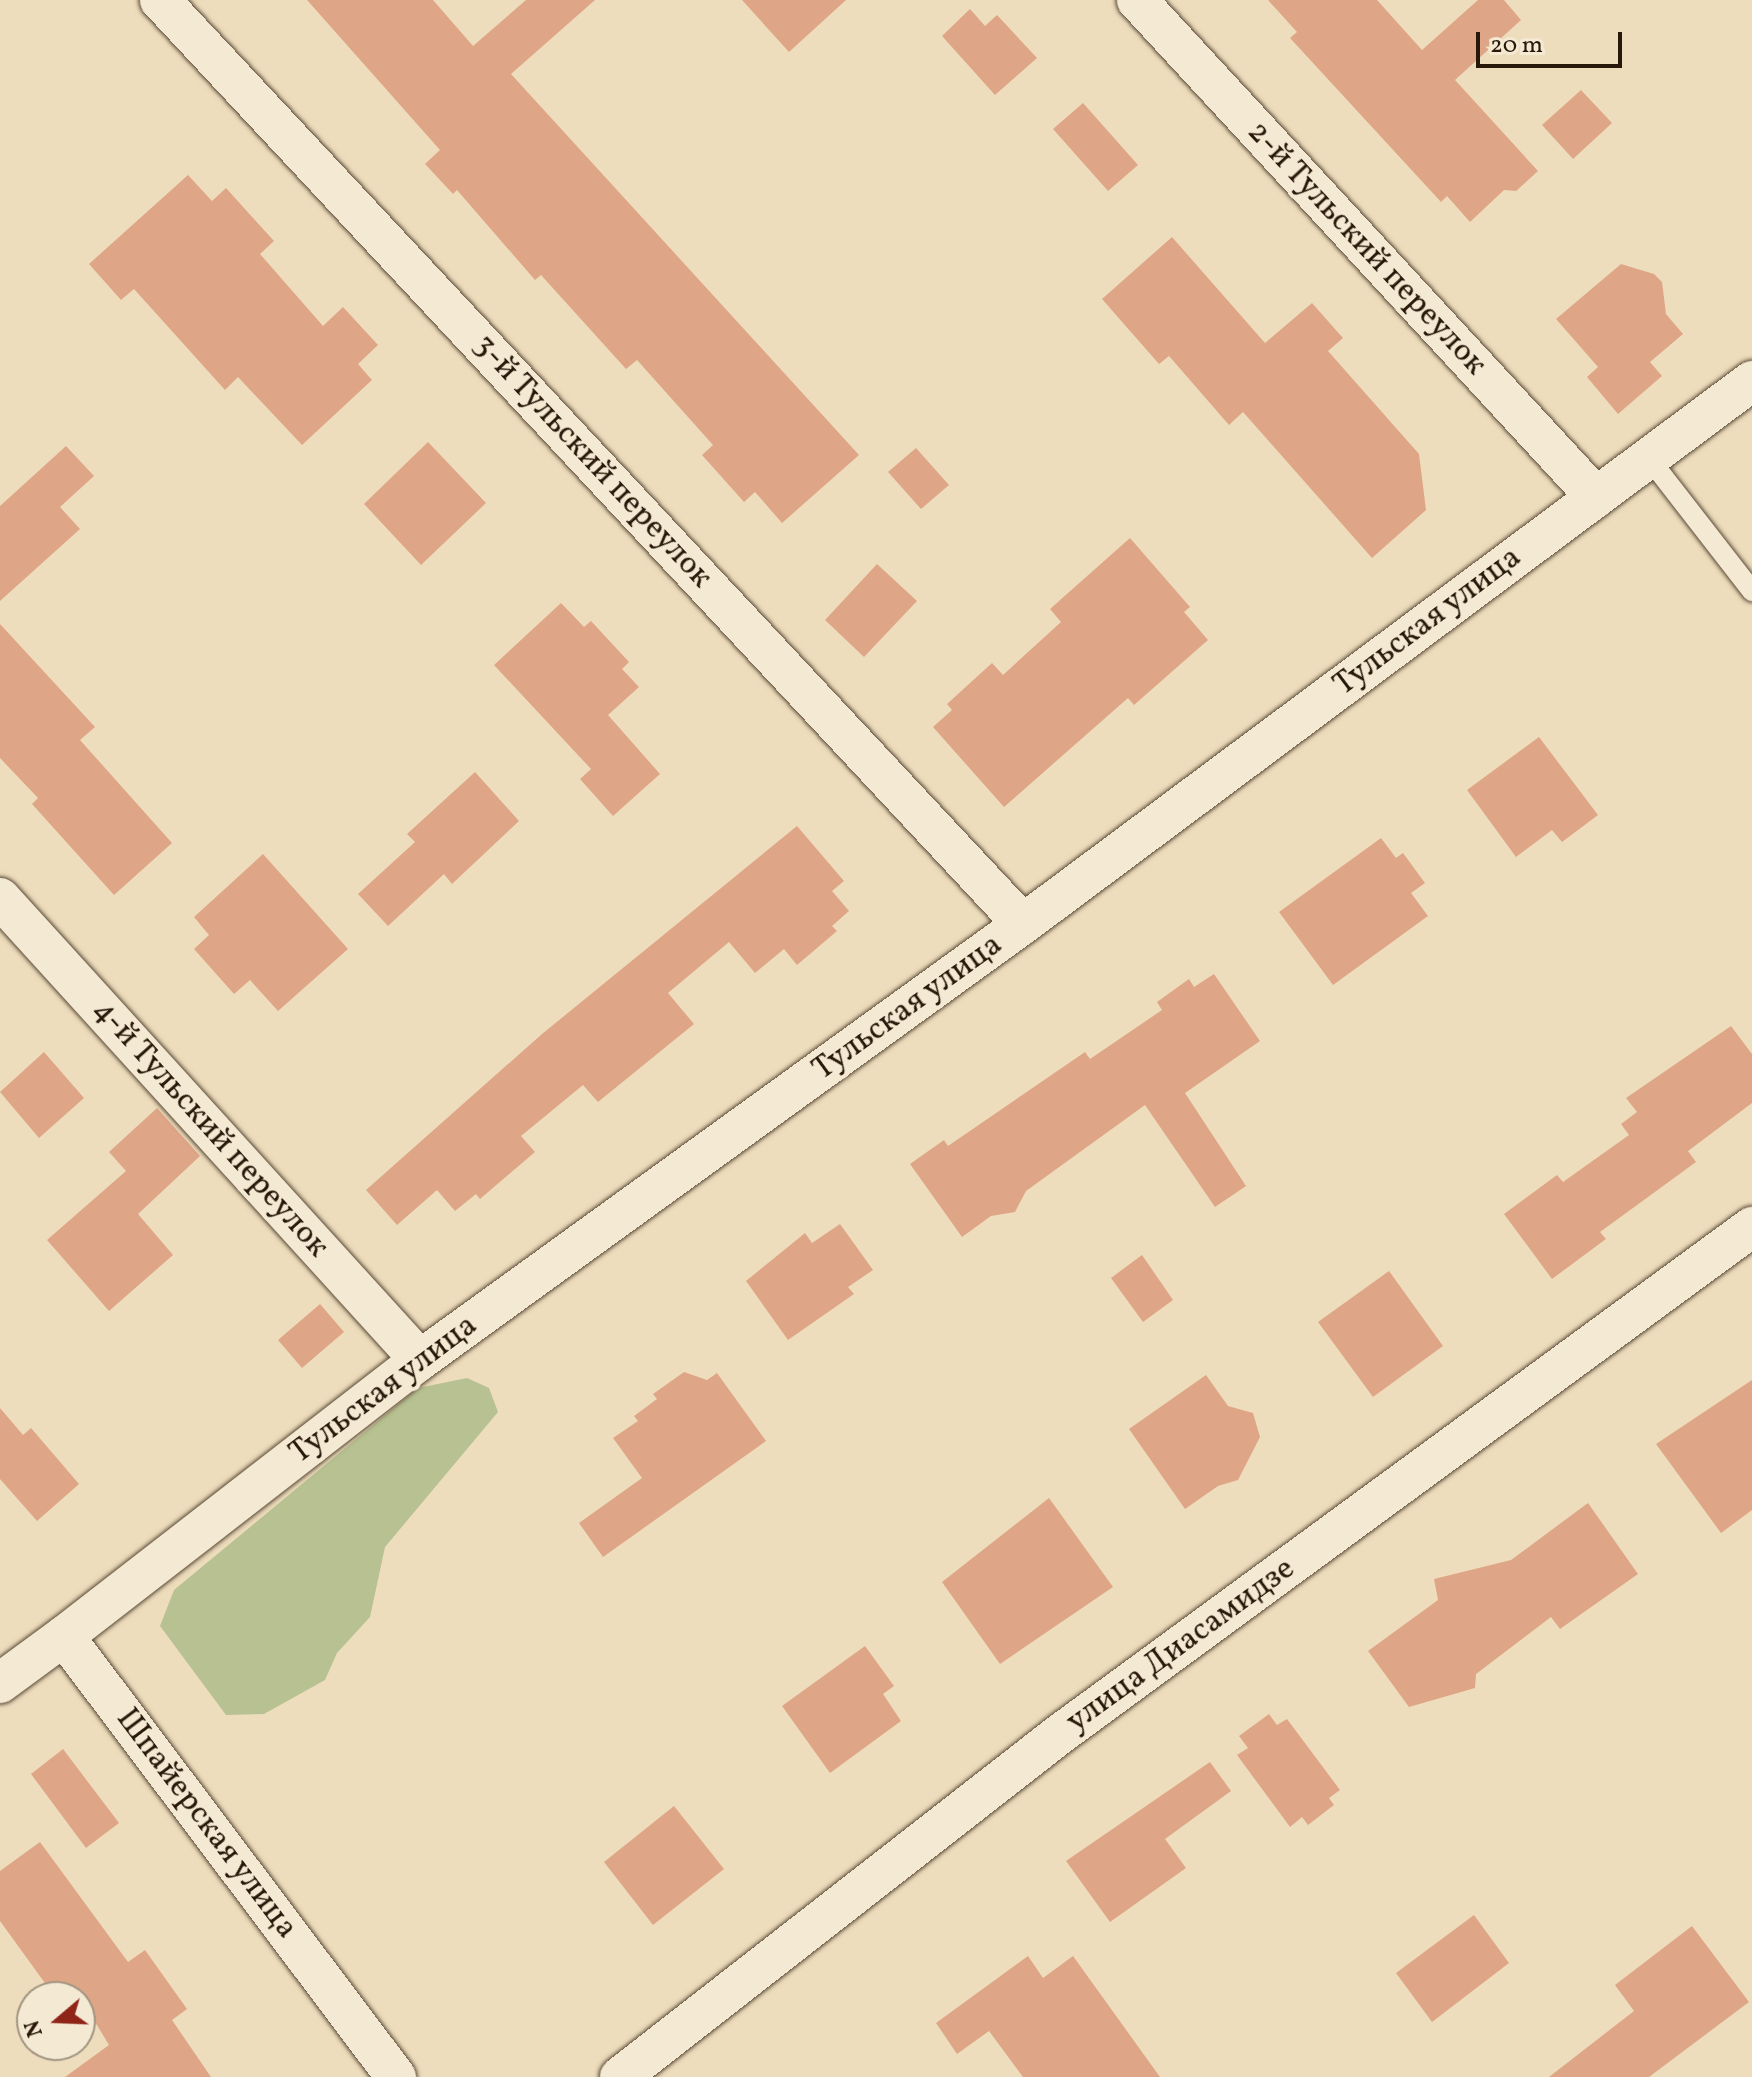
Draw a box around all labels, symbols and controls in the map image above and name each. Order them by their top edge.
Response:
scale bar [1480,16,1626,66]
text: 20 m [1490,29,1543,63]
street label: 2-й Тульский переулок [1238,114,1494,384]
street label: 3-й Тульский переулок [464,327,720,597]
street label: Тульская улица [1326,539,1530,705]
street label: Тульская улица [805,926,1011,1090]
street label: 4-й Тульский переулок [84,992,336,1266]
street label: Тульская улица [282,1307,486,1473]
street label: улица Диасамидзе [1059,1550,1303,1742]
street label: Шпайерская улица [107,1701,305,1947]
north arrow [16,1981,96,2061]
text: N [17,2016,52,2041]

